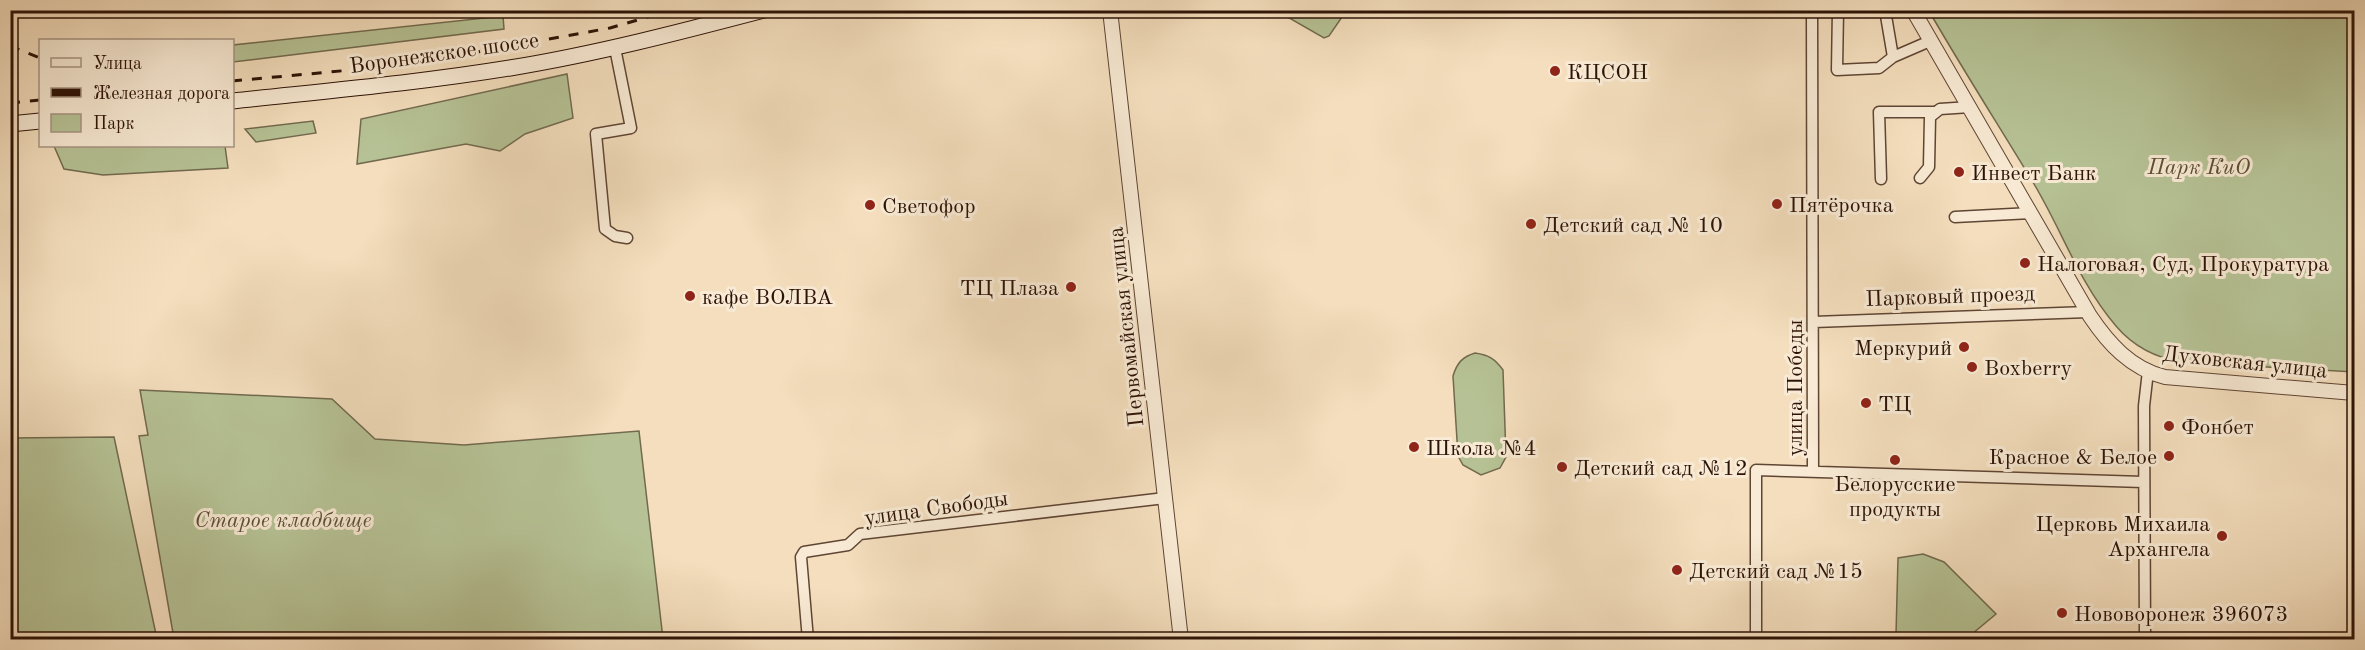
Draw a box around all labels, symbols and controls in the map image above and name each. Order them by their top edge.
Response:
street label: Воронежское шоссе [348,30,540,78]
legend [39,39,234,147]
text: Улица [93,55,142,73]
place label: КЦСОН [1567,62,1648,84]
marker: КЦСОН [1548,64,1562,78]
text: Железная дорога [93,85,230,103]
text: Парк [93,115,134,133]
park label: Парк КиО [2147,157,2251,179]
place label: Инвест Банк [1971,163,2096,185]
marker: Инвест Банк [1952,165,1966,179]
place label: Пятёрочка [1789,195,1894,217]
place label: Светофор [882,196,976,218]
marker: Пятёрочка [1770,197,1784,211]
marker: Светофор [863,198,877,212]
place label: Детский сад № 10 [1543,215,1723,237]
marker: Детский сад № 10 [1524,217,1538,231]
street label: Первомайская улица [1106,226,1148,428]
place label: Налоговая, Суд, Прокуратура [2037,254,2329,276]
marker: Налоговая, Суд, Прокуратура [2018,256,2032,270]
place label: ТЦ Плаза [960,278,1059,300]
marker: ТЦ Плаза [1064,280,1078,294]
street label: Парковый проезд [1865,283,2035,311]
place label: кафе ВОЛВА [702,287,833,309]
marker: кафе ВОЛВА [683,289,697,303]
street label: улица Победы [1785,319,1807,457]
place label: Меркурий [1854,338,1952,360]
marker: Меркурий [1957,340,1971,354]
street label: Духовская улица [2161,343,2328,383]
place label: Boxberry [1984,358,2072,380]
marker: Boxberry [1965,360,1979,374]
place label: ТЦ [1878,394,1911,416]
marker: ТЦ [1859,396,1873,410]
place label: Фонбет [2181,417,2254,439]
marker: Фонбет [2162,419,2176,433]
place label: Школа №4 [1426,438,1537,460]
marker: Школа №4 [1407,440,1421,454]
place label: Красное & Белое [1989,447,2157,469]
marker: Красное & Белое [2162,449,2176,463]
marker: Белорусские продукты [1888,453,1902,467]
place label: Детский сад №12 [1574,458,1748,480]
marker: Детский сад №12 [1555,460,1569,474]
place label: Белорусские продукты [1834,474,1956,521]
street label: улица Свободы [863,488,1010,530]
park label: Старое кладбище [194,510,372,532]
place label: Церковь Михаила Архангела [2036,514,2210,561]
marker: Церковь Михаила Архангела [2215,529,2229,543]
place label: Детский сад №15 [1689,561,1863,583]
marker: Детский сад №15 [1670,563,1684,577]
place label: Нововоронеж 396073 [2074,604,2288,626]
marker: Нововоронеж 396073 [2055,606,2069,620]

